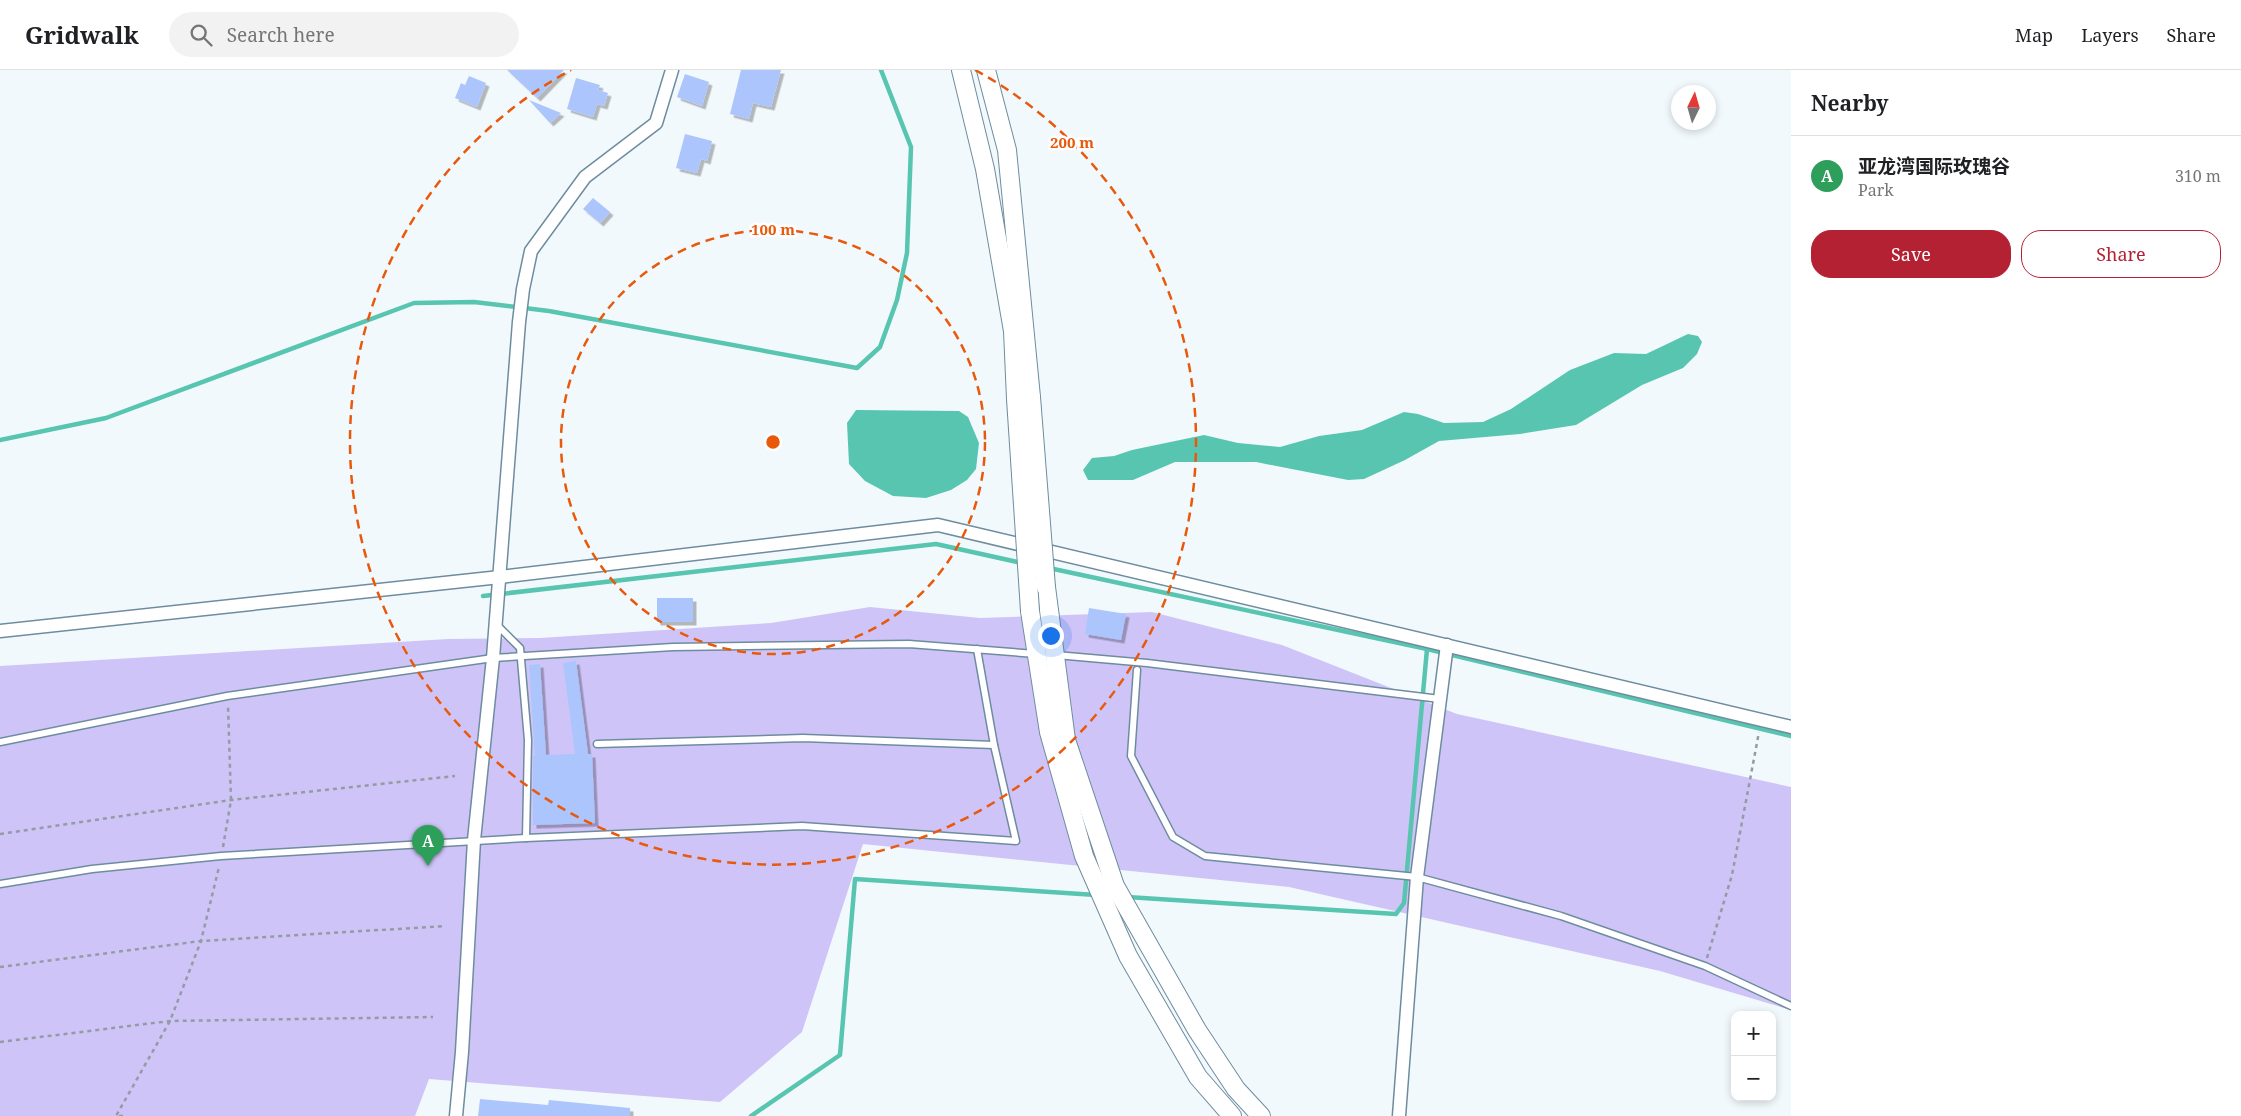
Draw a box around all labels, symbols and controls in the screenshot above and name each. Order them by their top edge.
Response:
search box [169,12,519,57]
text: Gridwalk [25,18,139,51]
icon: search [187,21,215,49]
text: Search here [227,22,335,48]
text: Map [2015,23,2053,47]
text: Layers [2081,23,2139,47]
text: Share [2167,23,2216,47]
north arrow [1671,85,1716,130]
text: Nearby [1811,89,1889,117]
text: 200 m [1050,132,1094,152]
text: 亚龙湾国际玫瑰谷 [1858,153,2010,179]
text: A [1821,165,1833,187]
text: 310 m [2175,165,2221,187]
text: Park [1858,179,1894,201]
text: 100 m [751,219,795,239]
button: Save [1811,230,2011,278]
button: Share [2021,230,2221,278]
centre of rings [764,433,782,451]
your location [1038,623,1064,649]
pin: A [412,825,444,866]
map controls [1731,1011,1776,1101]
button: + [1731,1011,1776,1056]
button: − [1731,1056,1776,1101]

